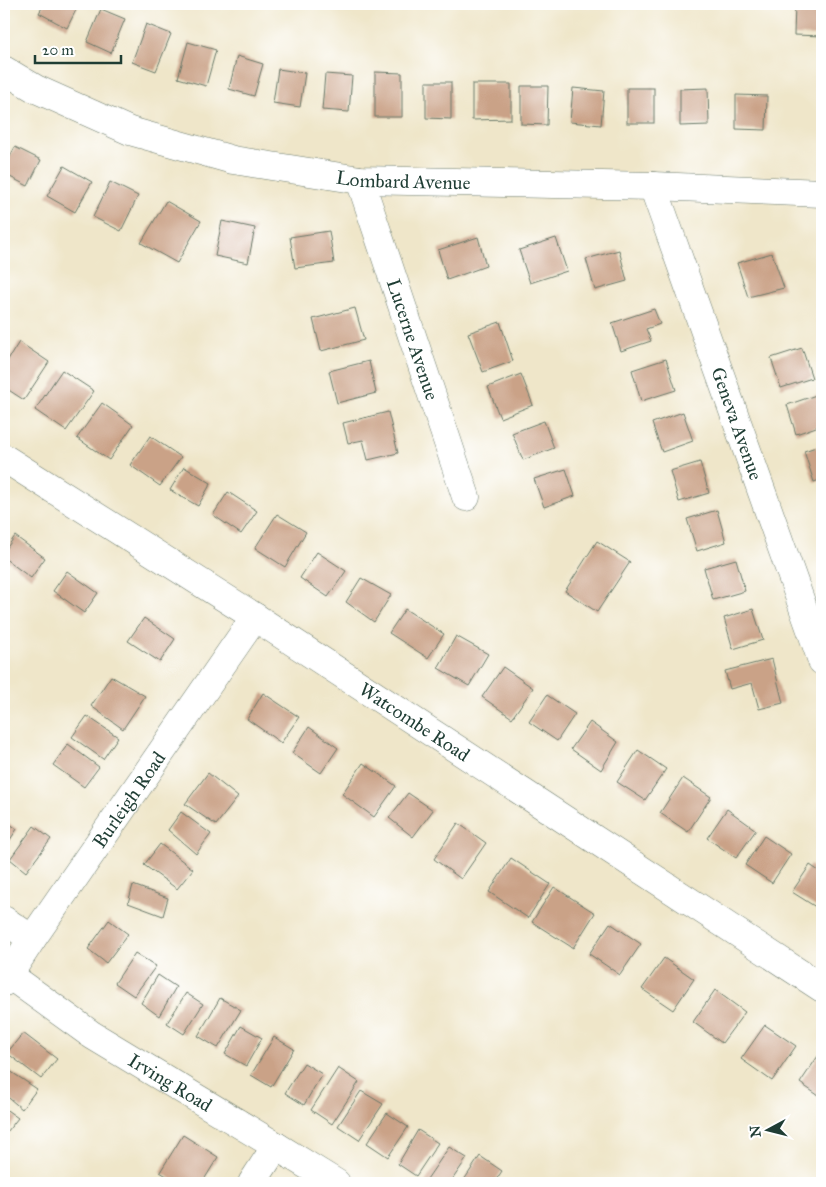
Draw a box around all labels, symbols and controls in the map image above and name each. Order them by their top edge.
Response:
scale bar [35,32,121,64]
text: 20 m [42,41,74,59]
street label: Lombard Avenue [334,165,471,194]
street label: Lucerne Avenue [382,276,444,403]
street label: Geneva Avenue [707,364,768,483]
street label: Watcombe Road [355,677,475,766]
street label: Burleigh Road [87,747,170,852]
street label: Irving Road [124,1048,217,1117]
north arrow [744,1104,794,1154]
text: N [746,1124,765,1138]

